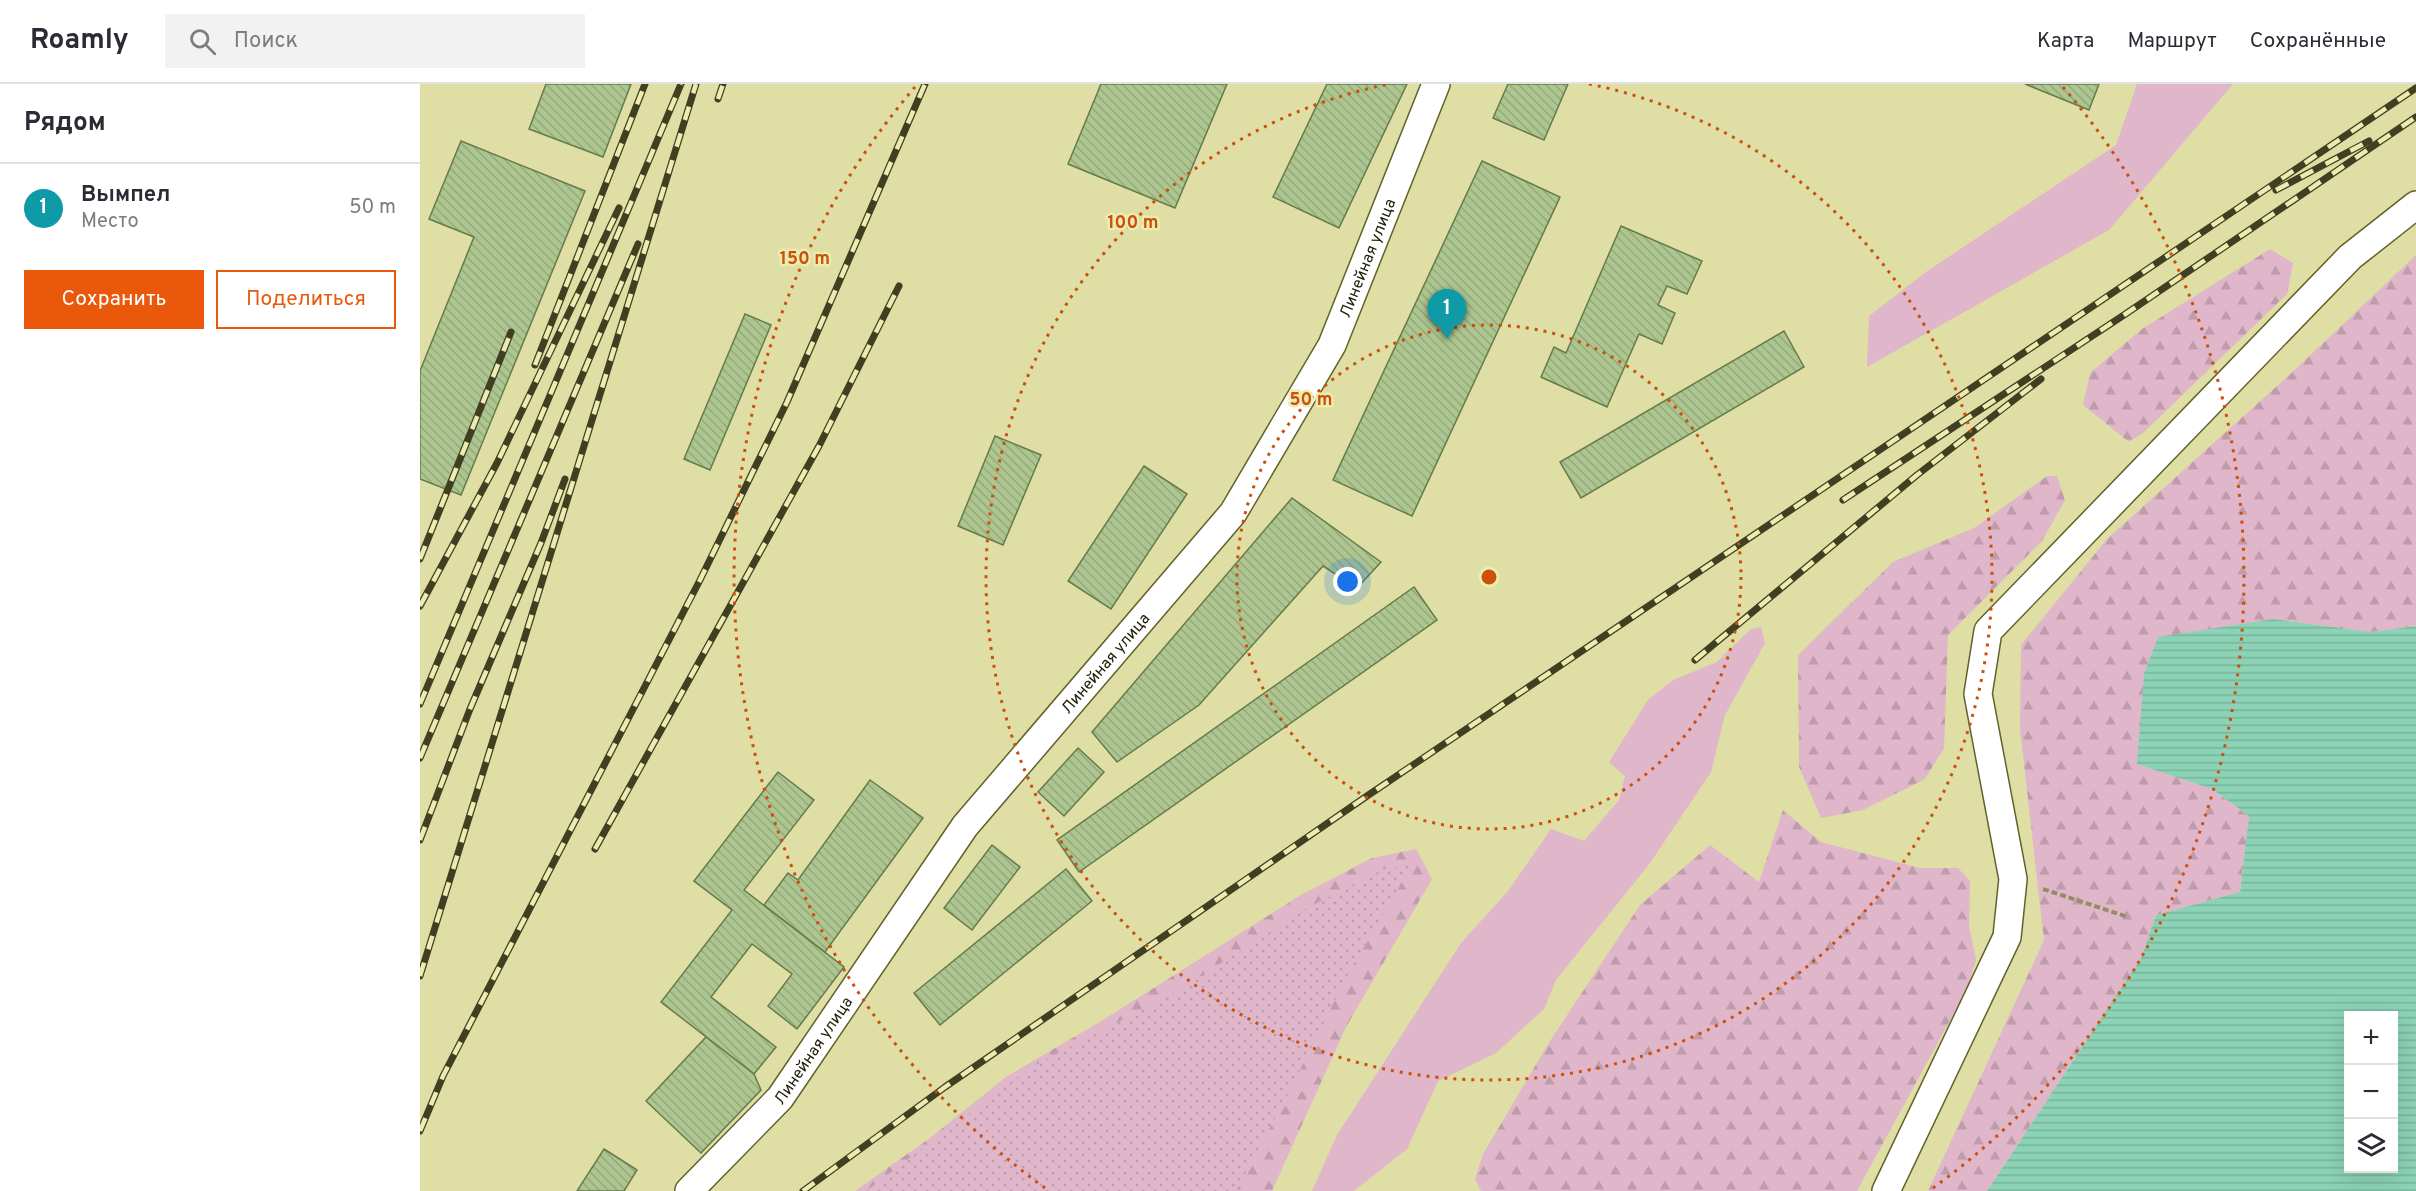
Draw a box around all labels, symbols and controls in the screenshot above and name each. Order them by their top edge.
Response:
search box [165,14,585,68]
text: Roamly [30,23,129,59]
icon: search [186,25,219,58]
text: Поиск [234,28,298,55]
text: Карта [2037,28,2094,55]
text: Маршрут [2127,28,2217,55]
text: Сохранённые [2250,28,2386,55]
text: Рядом [24,107,106,140]
text: Вымпел [81,182,170,209]
text: 1 [40,195,48,221]
text: 50 m [349,195,396,221]
street label: Линейная улица [1336,196,1401,321]
text: Место [81,209,139,235]
text: 100 m [1107,212,1159,235]
text: 150 m [780,248,830,271]
button: Сохранить [24,270,204,329]
button: Поделиться [216,270,396,329]
pin: 1 [1428,290,1466,339]
text: 50 m [1289,389,1333,412]
your location [1333,567,1362,596]
centre of rings [1479,567,1499,587]
street label: Линейная улица [1058,610,1155,719]
street label: Линейная улица [770,993,858,1109]
map controls [2344,1011,2398,1173]
button: + [2344,1011,2398,1065]
button: − [2344,1065,2398,1119]
button: layers [2344,1119,2398,1173]

